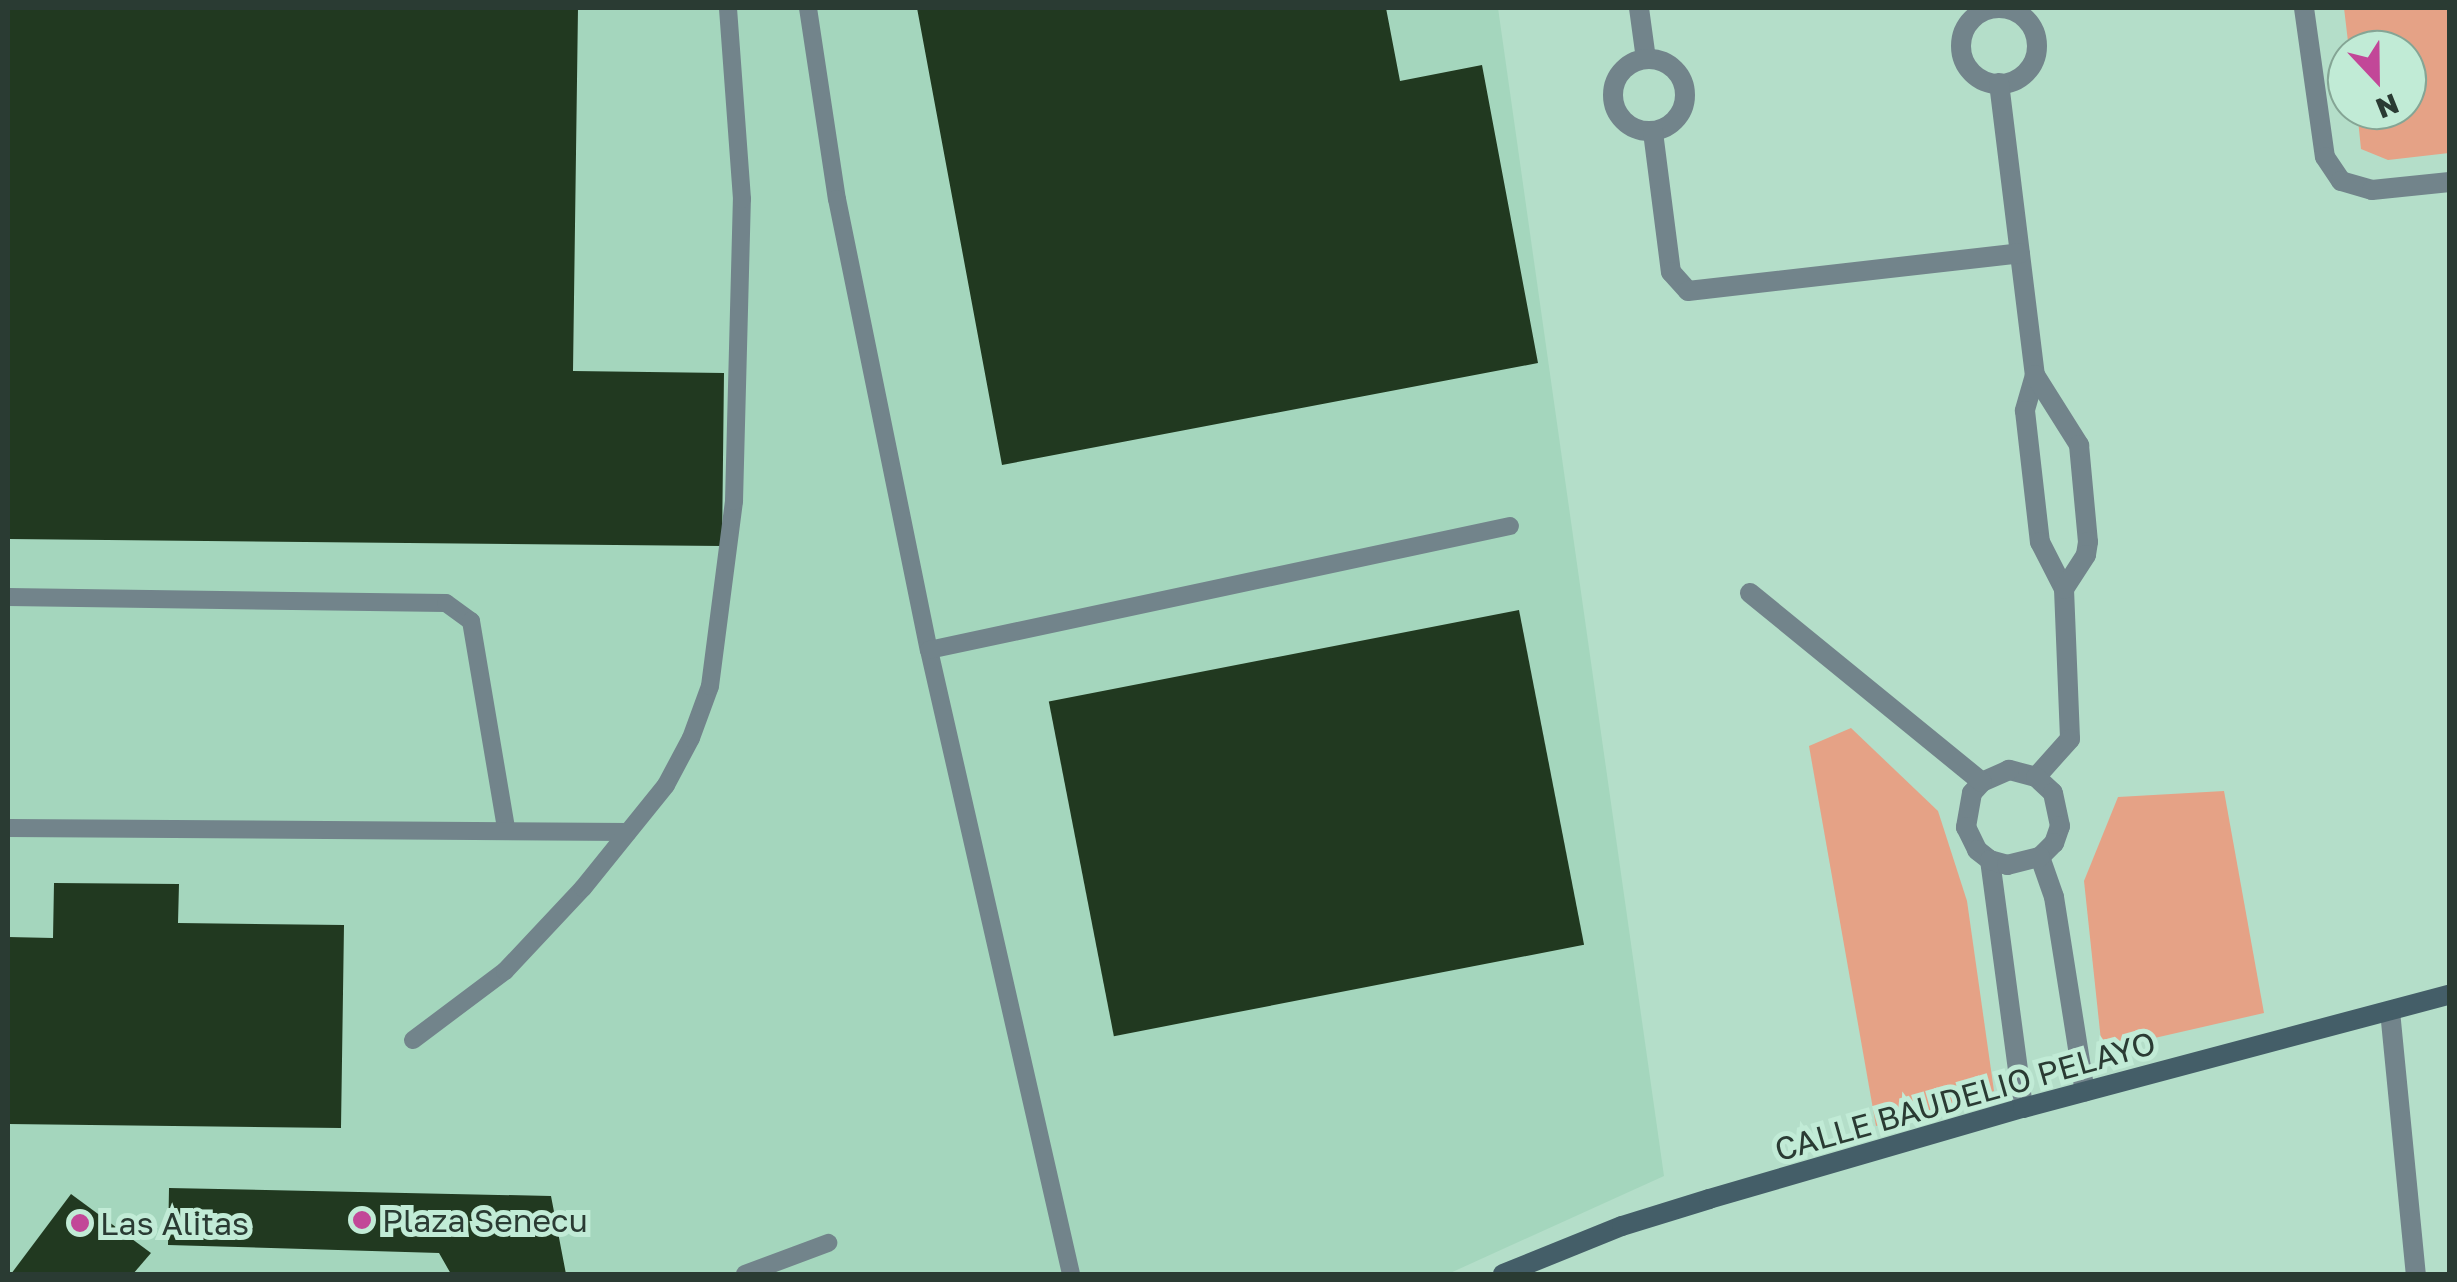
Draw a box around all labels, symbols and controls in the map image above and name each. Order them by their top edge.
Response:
north arrow [2327,30,2427,130]
text: N [2372,87,2404,126]
street label: CALLE BAUDELIO PELAYO [1770,1023,2160,1169]
place label: Plaza Senecu [382,1201,588,1239]
place label: Las Alitas [100,1204,249,1242]
marker: Plaza Senecu [351,1209,373,1231]
marker: Las Alitas [69,1212,91,1234]

